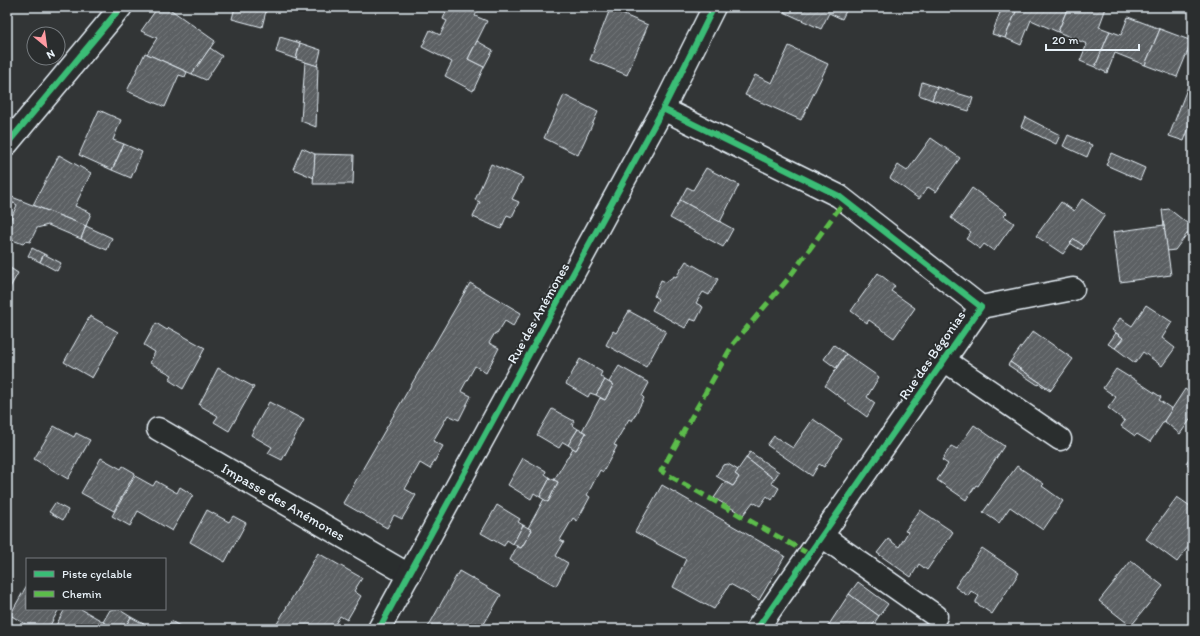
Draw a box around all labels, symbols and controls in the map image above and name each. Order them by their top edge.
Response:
north arrow [26,26,66,66]
scale bar [1046,26,1139,52]
text: 20 m [1052,33,1079,47]
text: N [44,47,57,62]
street label: Rue des Anémones [504,260,573,367]
street label: Rue des Bégonias [895,307,969,403]
street label: Impasse des Anémones [218,460,348,545]
legend [26,558,166,610]
text: Piste cyclable [62,567,132,581]
text: Chemin [62,587,102,601]

